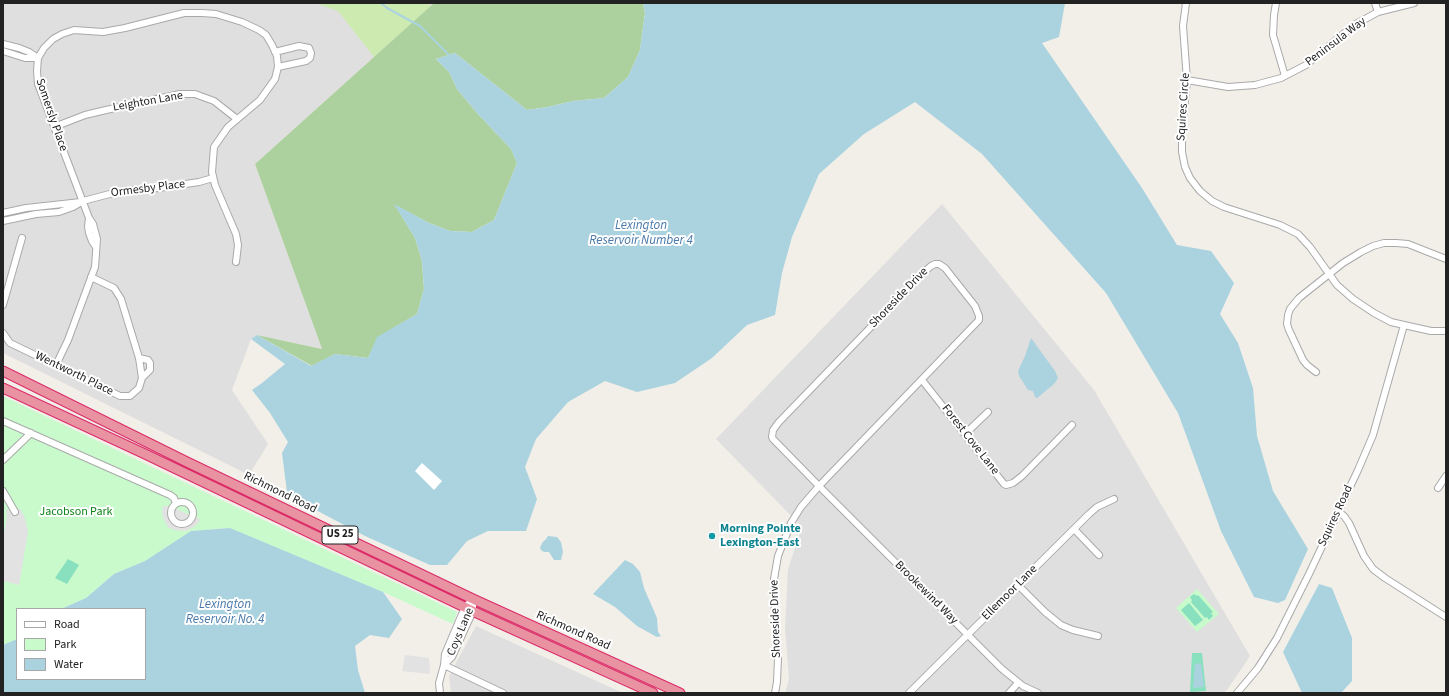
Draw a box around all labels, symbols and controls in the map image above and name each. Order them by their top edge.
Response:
street label: Peninsula Way [1303,14,1369,70]
street label: Squires Circle [1174,72,1194,142]
street label: Somersly Place [32,77,70,153]
street label: Leighton Lane [112,89,184,115]
street label: Ormesby Place [110,177,186,201]
water label: Lexington Reservoir Number 4 [589,218,693,249]
street label: Shoreside Drive [867,265,931,331]
street label: Wentworth Place [33,349,115,399]
street label: Forest Cove Lane [938,402,1002,478]
street label: Richmond Road [241,469,319,517]
street label: Squires Road [1316,483,1356,549]
park label: Jacobson Park [39,505,113,519]
place label: Morning Pointe Lexington-East [720,522,801,550]
road number: US 25 [322,526,358,544]
marker: Morning Pointe Lexington-East [707,531,717,541]
street label: Brookewind Way [891,558,961,628]
street label: Ellemoor Lane [979,562,1041,624]
street label: Shoreside Drive [767,580,785,658]
water label: Lexington Reservoir No. 4 [186,597,264,628]
street label: Coys Lane [444,606,478,658]
legend [16,608,146,680]
street label: Richmond Road [534,608,612,654]
text: Road [54,616,80,633]
text: Park [54,636,76,653]
text: Water [54,656,83,673]

